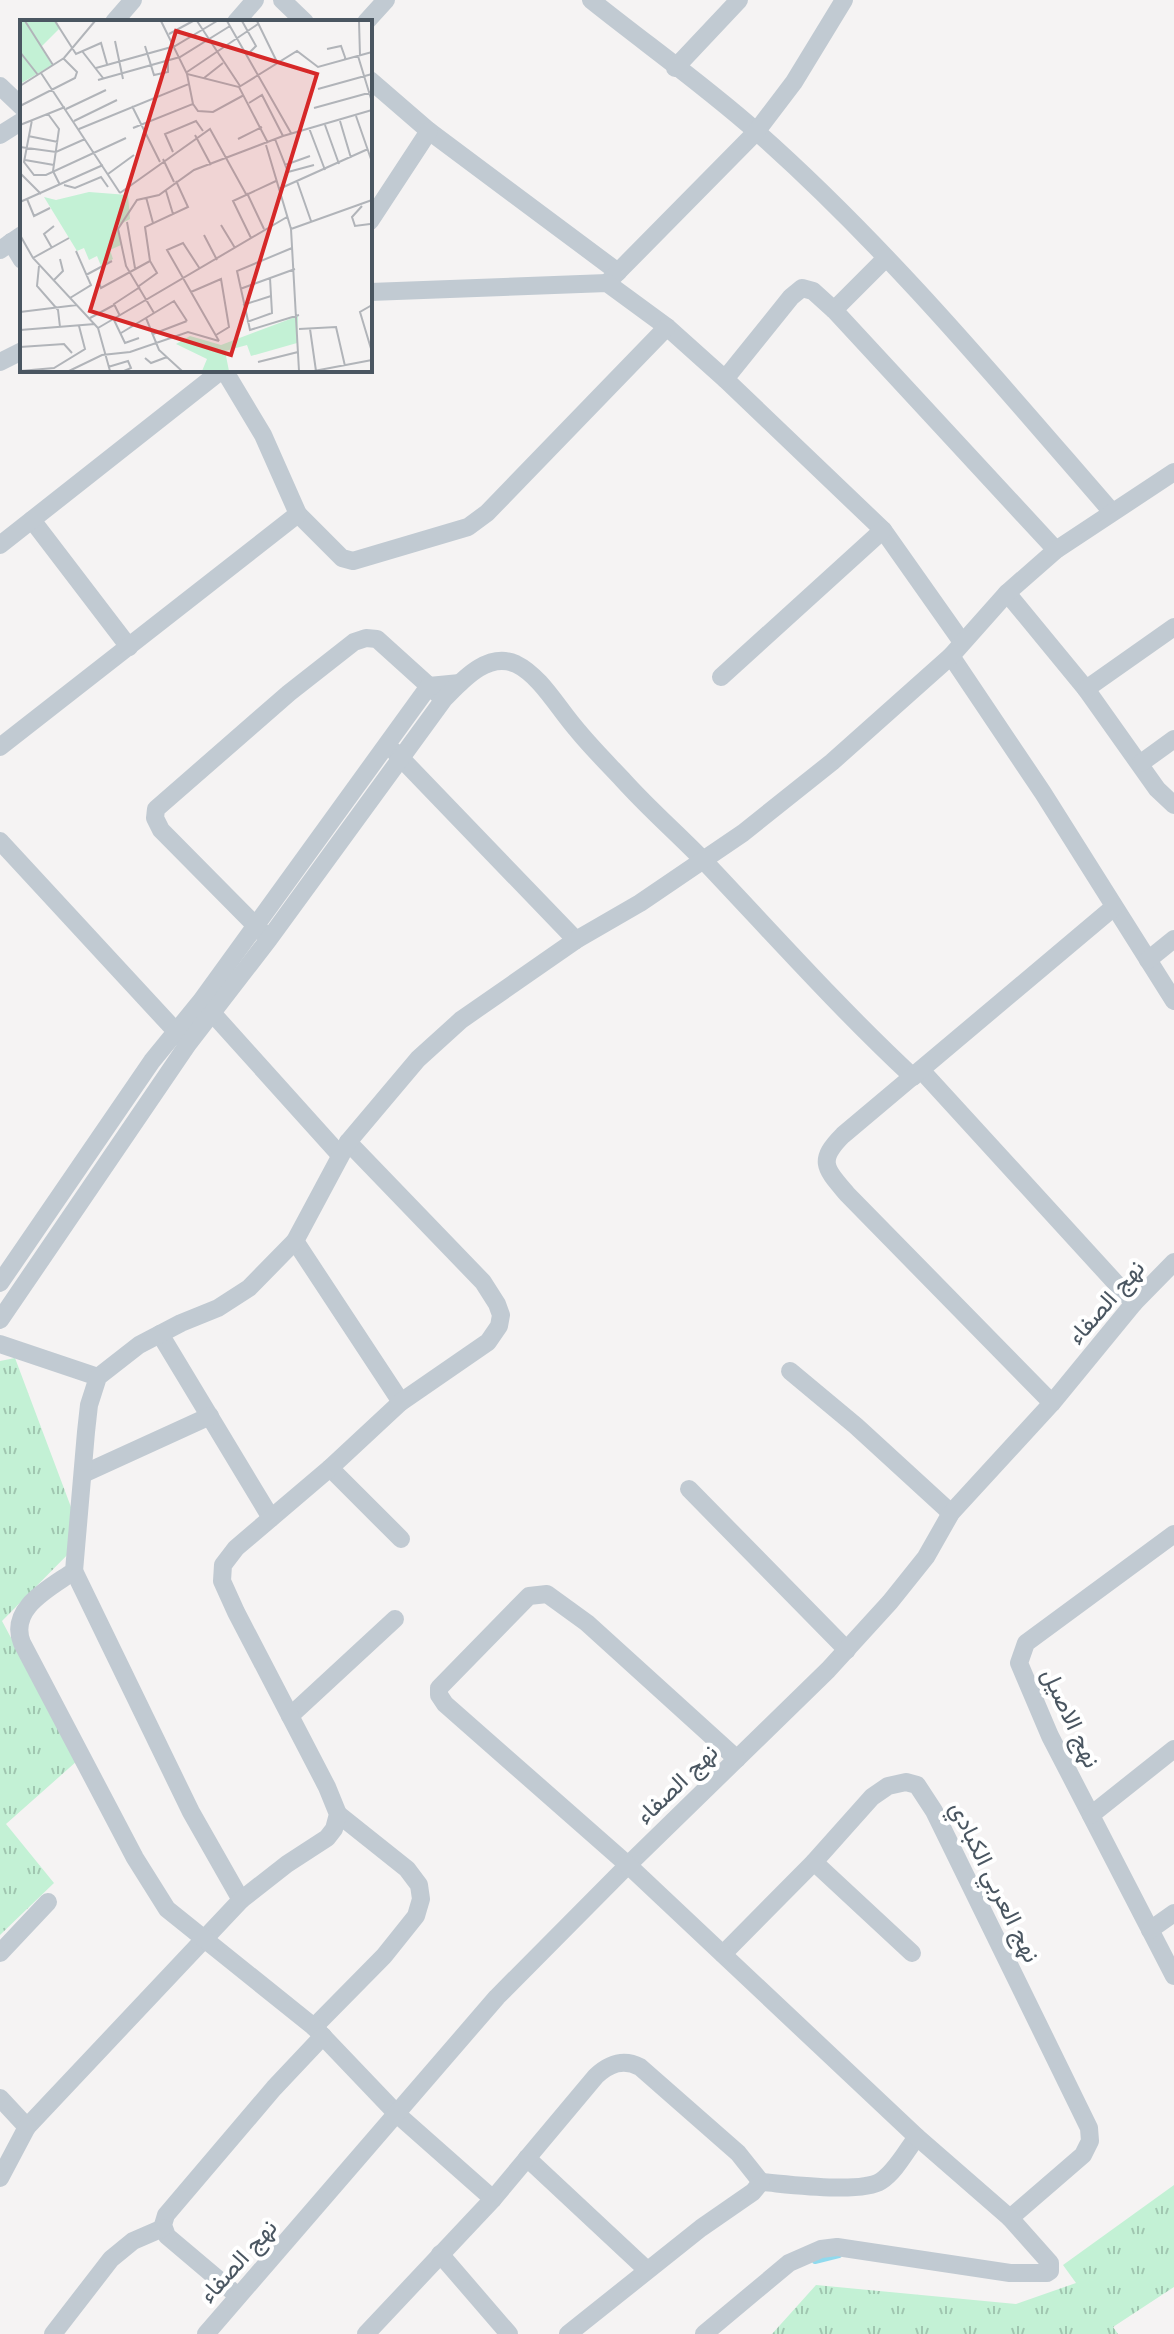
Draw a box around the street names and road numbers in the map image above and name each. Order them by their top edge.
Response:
street label: نهج الصفاء [1062,1254,1153,1352]
street label: نهج الاصيل [1033,1664,1106,1773]
street label: نهج الصفاء [630,1738,726,1832]
street label: نهج العربي الكبادي [939,1797,1046,1969]
street label: نهج الصفاء [193,2213,285,2311]

